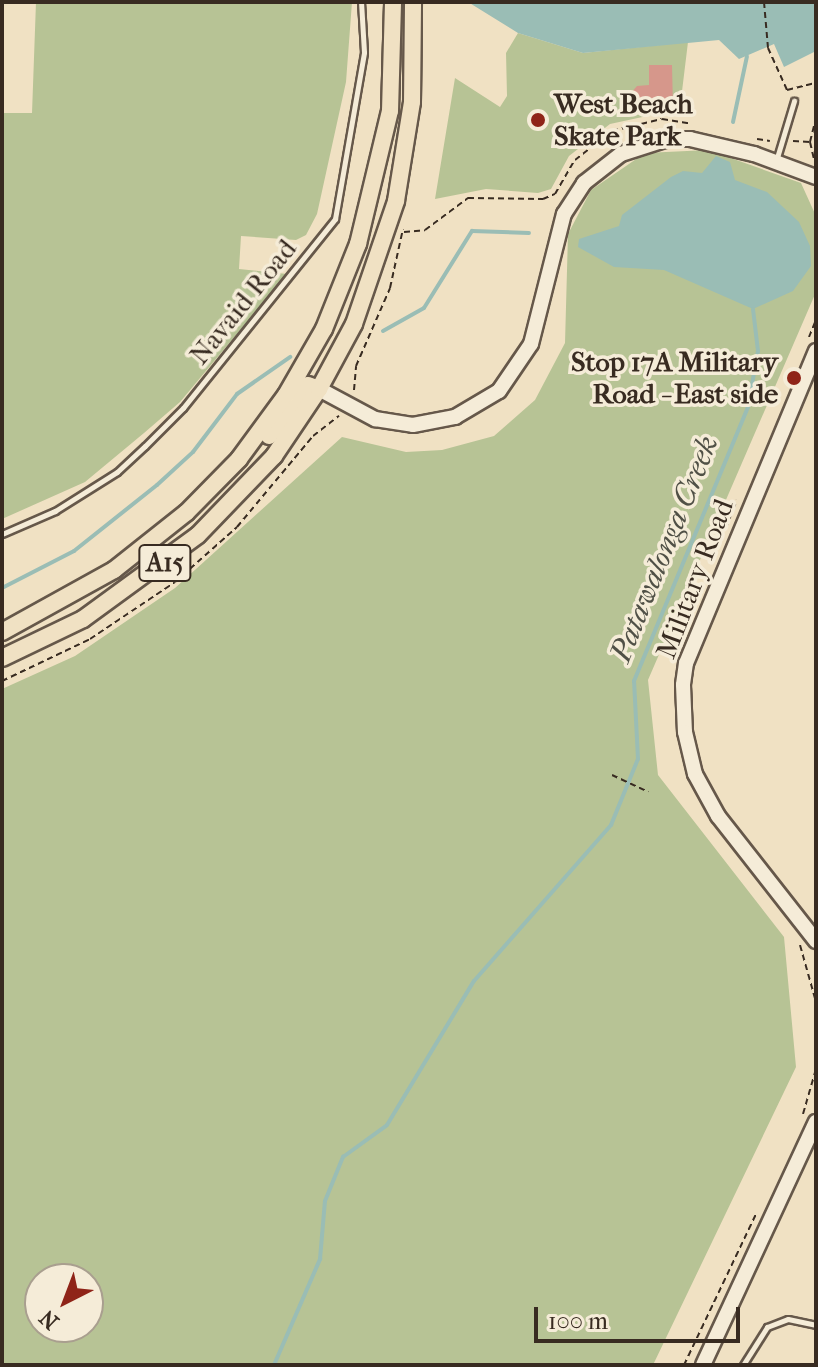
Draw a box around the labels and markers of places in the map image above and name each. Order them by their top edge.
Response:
place label: West Beach Skate Park [554,87,693,153]
marker: West Beach Skate Park [529,111,547,129]
place label: Stop 17A Military Road - East side [571,345,778,411]
marker: Stop 17A Military Road - East side [785,369,803,387]

